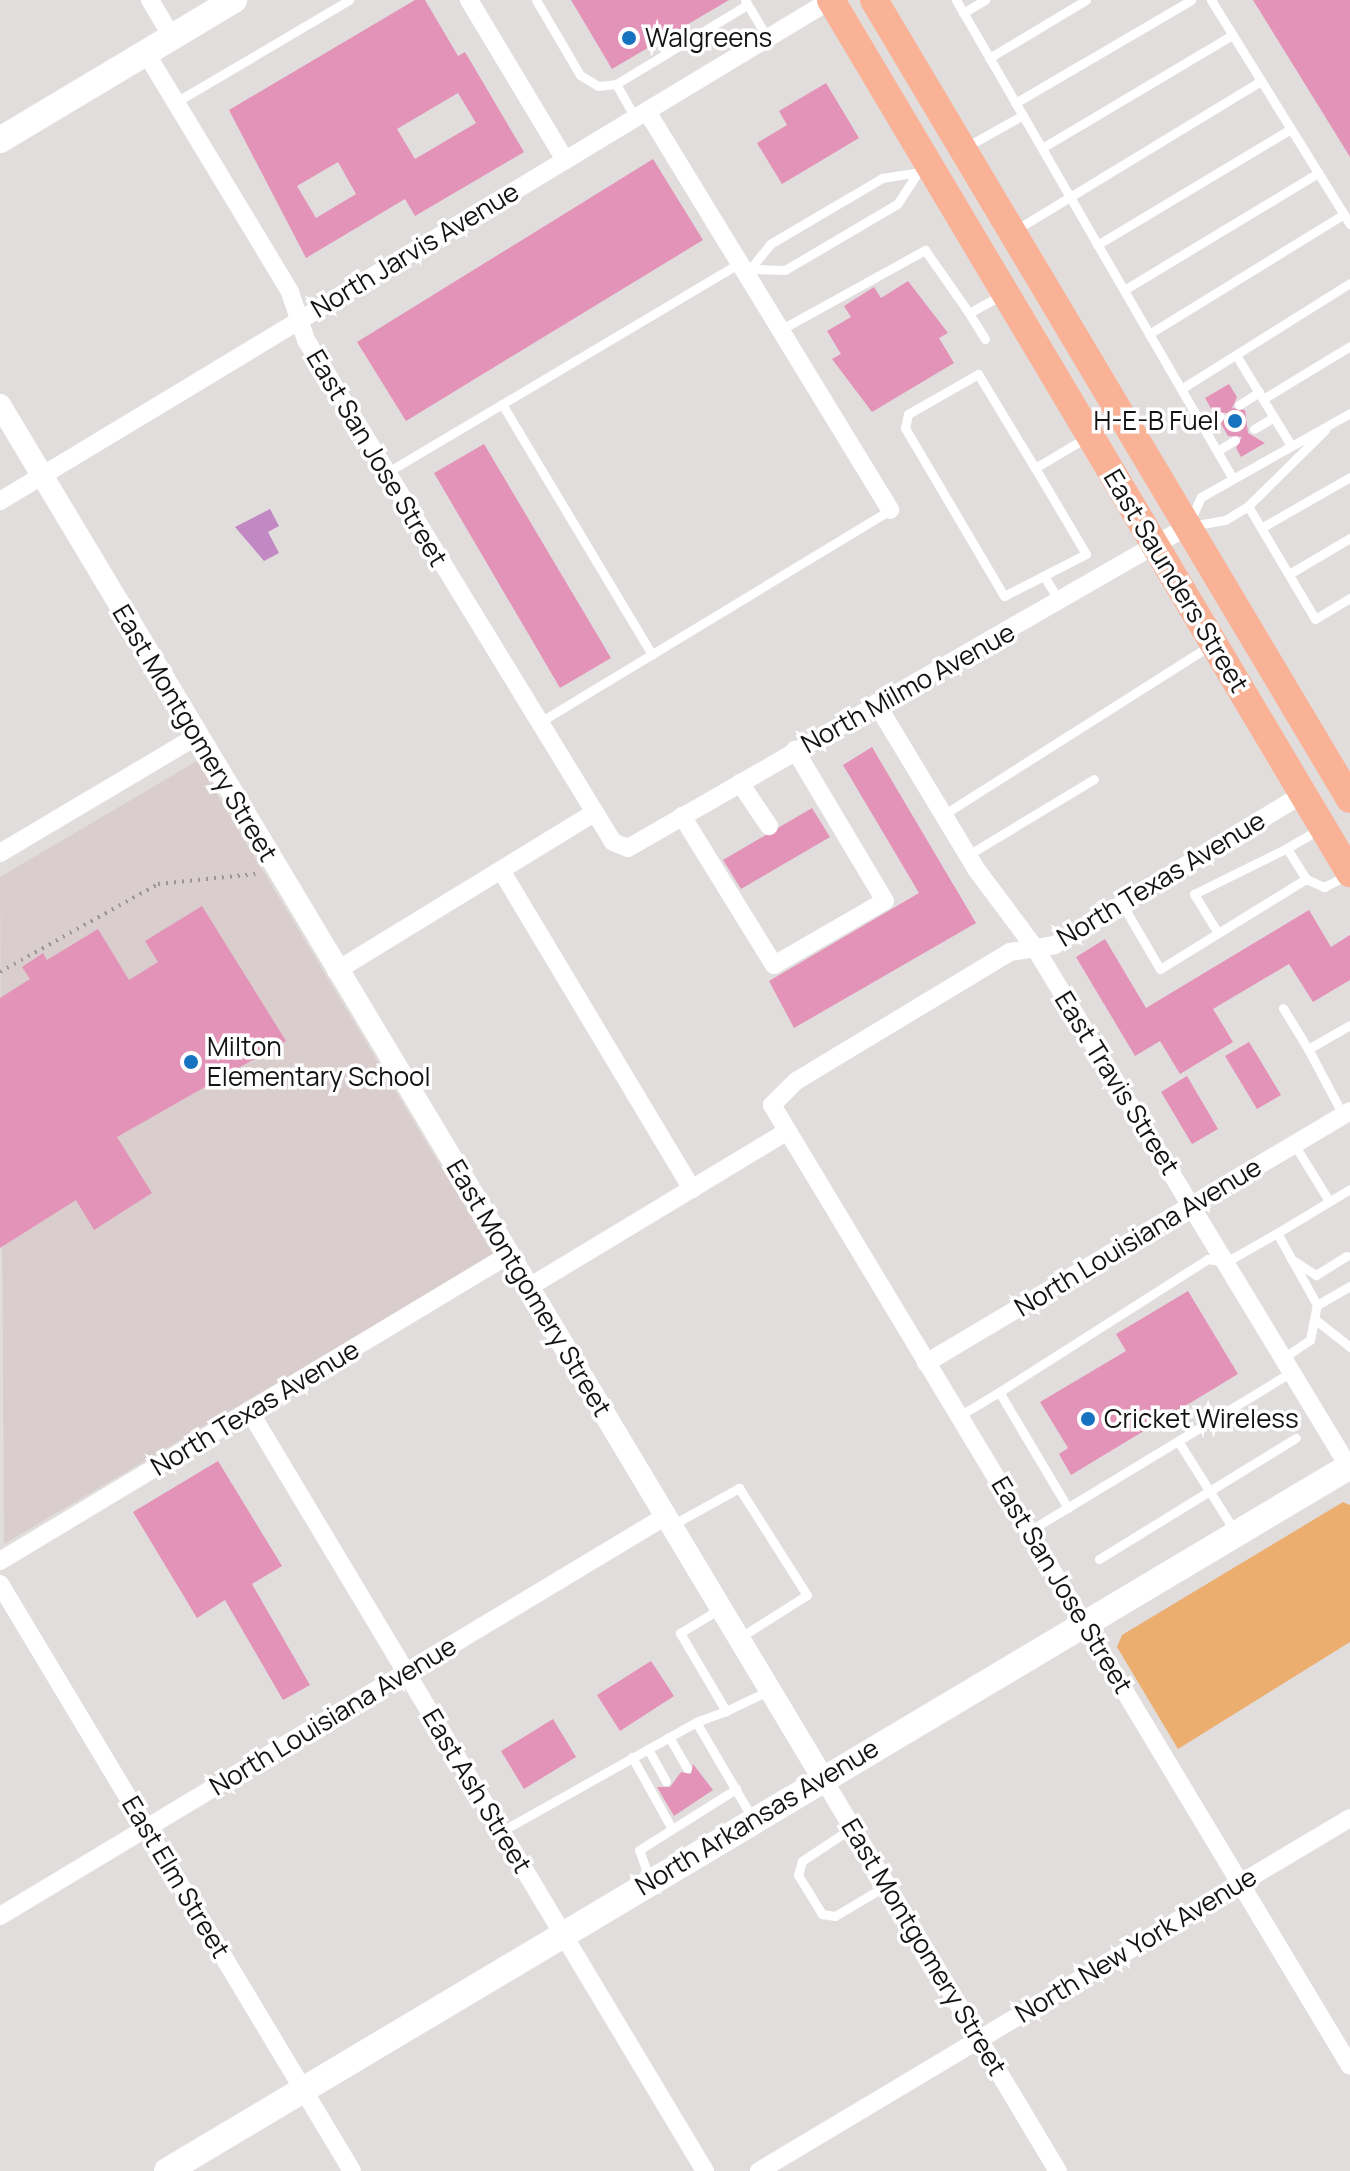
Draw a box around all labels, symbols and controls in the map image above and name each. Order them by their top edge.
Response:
place label: Walgreens [645,22,772,54]
marker: Walgreens [620,29,638,47]
street label: North Jarvis Avenue [306,176,524,324]
street label: East San Jose Street [300,344,454,572]
place label: H-E-B Fuel [1094,405,1219,437]
marker: H-E-B Fuel [1226,412,1244,430]
street label: East Saunders Street [1097,464,1255,698]
street label: East Montgomery Street [106,599,284,867]
street label: North Milmo Avenue [796,616,1020,760]
street label: North Texas Avenue [1051,805,1271,953]
street label: East Travis Street [1048,986,1186,1180]
place label: Milton Elementary School [207,1031,431,1092]
marker: Milton Elementary School [182,1053,200,1071]
street label: North Louisiana Avenue [1009,1151,1267,1323]
street label: East Montgomery Street [440,1154,618,1422]
street label: North Texas Avenue [145,1334,365,1482]
place label: Cricket Wireless [1104,1403,1299,1435]
marker: Cricket Wireless [1079,1410,1097,1428]
street label: East San Jose Street [985,1471,1139,1699]
street label: North Louisiana Avenue [204,1630,462,1802]
street label: East Ash Street [416,1703,538,1879]
street label: North Arkansas Avenue [630,1732,884,1902]
street label: East Elm Street [115,1791,237,1963]
street label: East Montgomery Street [835,1813,1013,2081]
street label: North New York Avenue [1010,1861,1262,2029]

